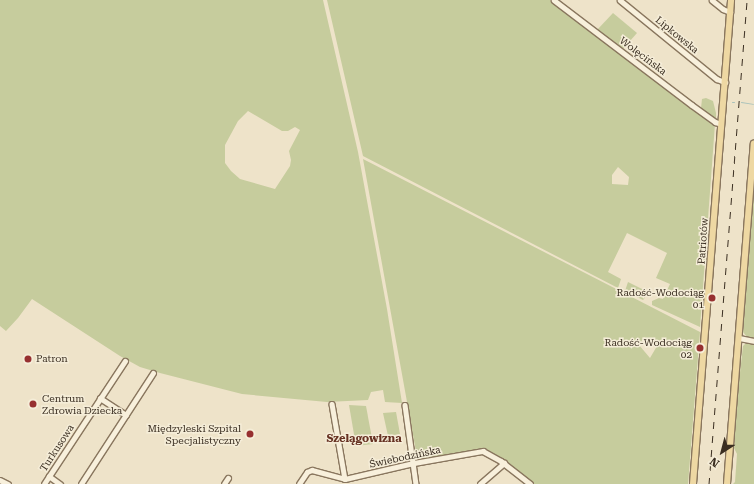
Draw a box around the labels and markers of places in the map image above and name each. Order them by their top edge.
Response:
place label: Radość-Wodociąg 01 [617,286,704,310]
marker: Radość-Wodociąg 01 [707,293,717,303]
place label: Radość-Wodociąg 02 [605,336,692,360]
marker: Radość-Wodociąg 02 [695,343,705,353]
place label: Patron [36,353,68,365]
marker: Patron [23,354,33,364]
place label: Centrum Zdrowia Dziecka [42,392,122,416]
marker: Centrum Zdrowia Dziecka [27,398,39,410]
place label: Międzyleski Szpital Specjalistyczny [147,422,241,446]
marker: Międzyleski Szpital Specjalistyczny [244,428,256,440]

